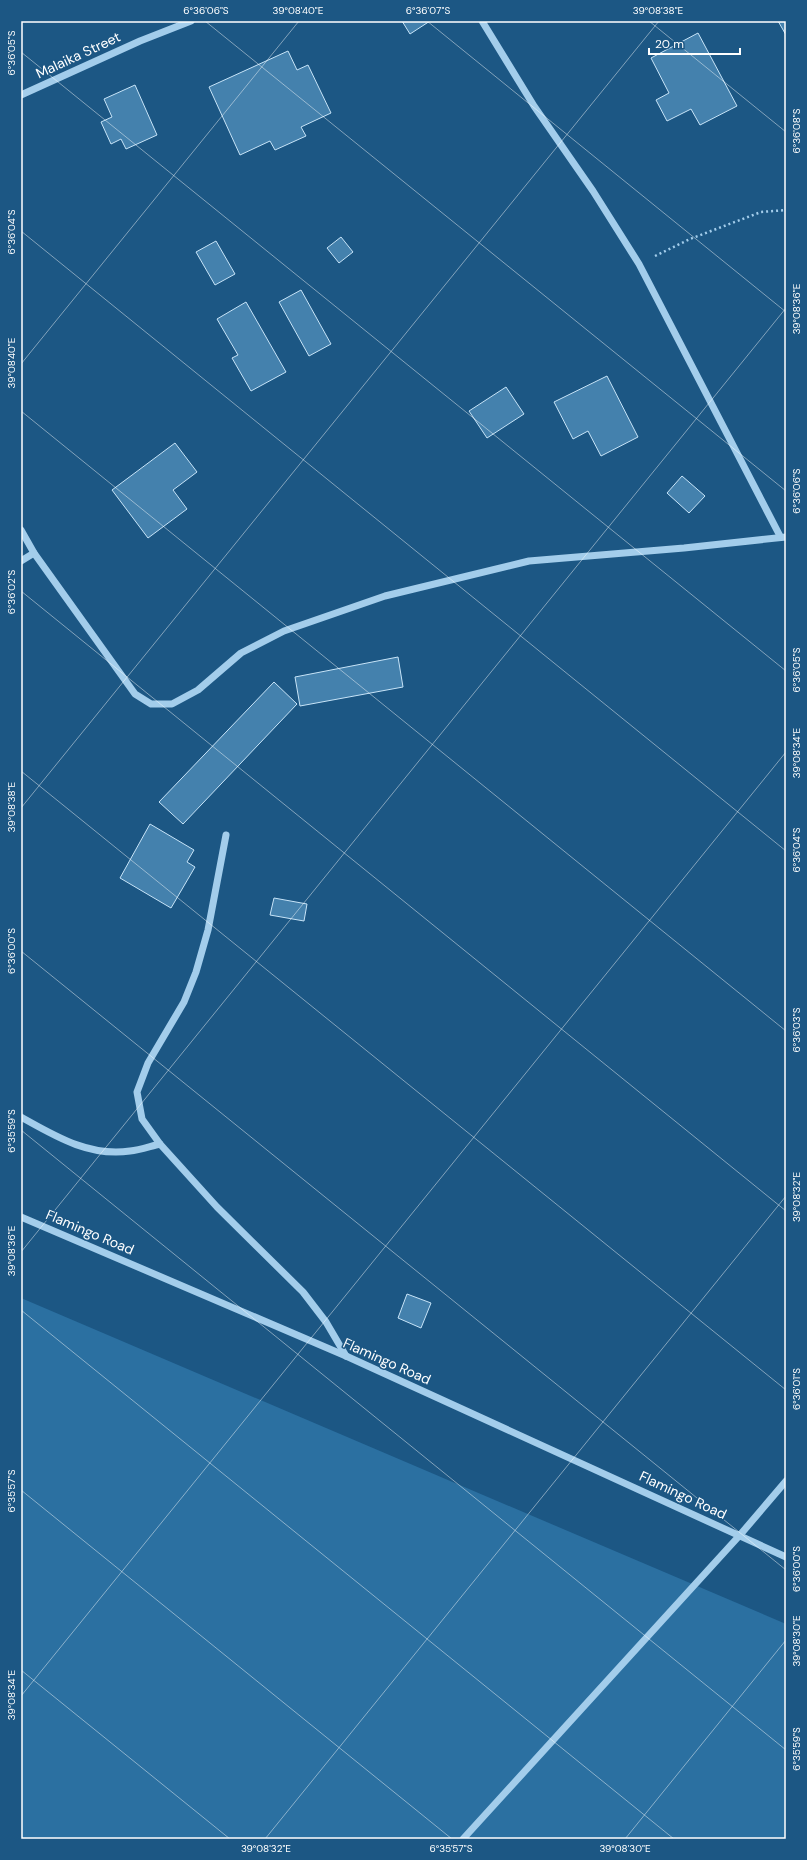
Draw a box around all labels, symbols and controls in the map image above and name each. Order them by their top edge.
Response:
text: 6°36'06"S [183,4,229,17]
text: 39°08'40"E [273,4,324,17]
text: 6°36'07"S [406,4,450,17]
text: 39°08'38"E [633,4,684,17]
street label: Malaika Street [33,28,123,82]
text: 6°36'05"S [5,30,18,75]
scale bar [649,30,740,56]
text: 20 m [655,36,684,52]
text: 6°36'08"S [790,108,803,154]
text: 6°36'04"S [5,209,18,255]
text: 39°08'36"E [790,283,803,334]
text: 39°08'40"E [5,337,18,388]
text: 6°36'06"S [790,468,803,514]
text: 6°36'02"S [5,569,18,614]
text: 6°36'05"S [790,647,803,692]
text: 39°08'34"E [790,727,803,778]
text: 39°08'38"E [5,781,18,832]
text: 6°36'04"S [790,827,803,873]
text: 6°36'00"S [5,928,18,974]
text: 6°36'03"S [790,1007,803,1052]
text: 6°35'59"S [5,1109,18,1153]
text: 39°08'32"E [790,1172,803,1222]
street label: Flamingo Road [43,1205,137,1259]
text: 39°08'36"E [5,1225,18,1276]
street label: Flamingo Road [340,1334,434,1388]
text: 6°36'01"S [790,1368,803,1410]
street label: Flamingo Road [636,1467,730,1523]
text: 6°35'57"S [5,1469,18,1513]
text: 6°36'00"S [790,1546,803,1592]
text: 39°08'30"E [790,1615,803,1667]
text: 39°08'34"E [5,1669,18,1720]
text: 6°35'59"S [790,1727,803,1771]
text: 39°08'32"E [241,1842,291,1855]
text: 6°35'57"S [429,1842,473,1855]
text: 39°08'30"E [599,1842,651,1855]

